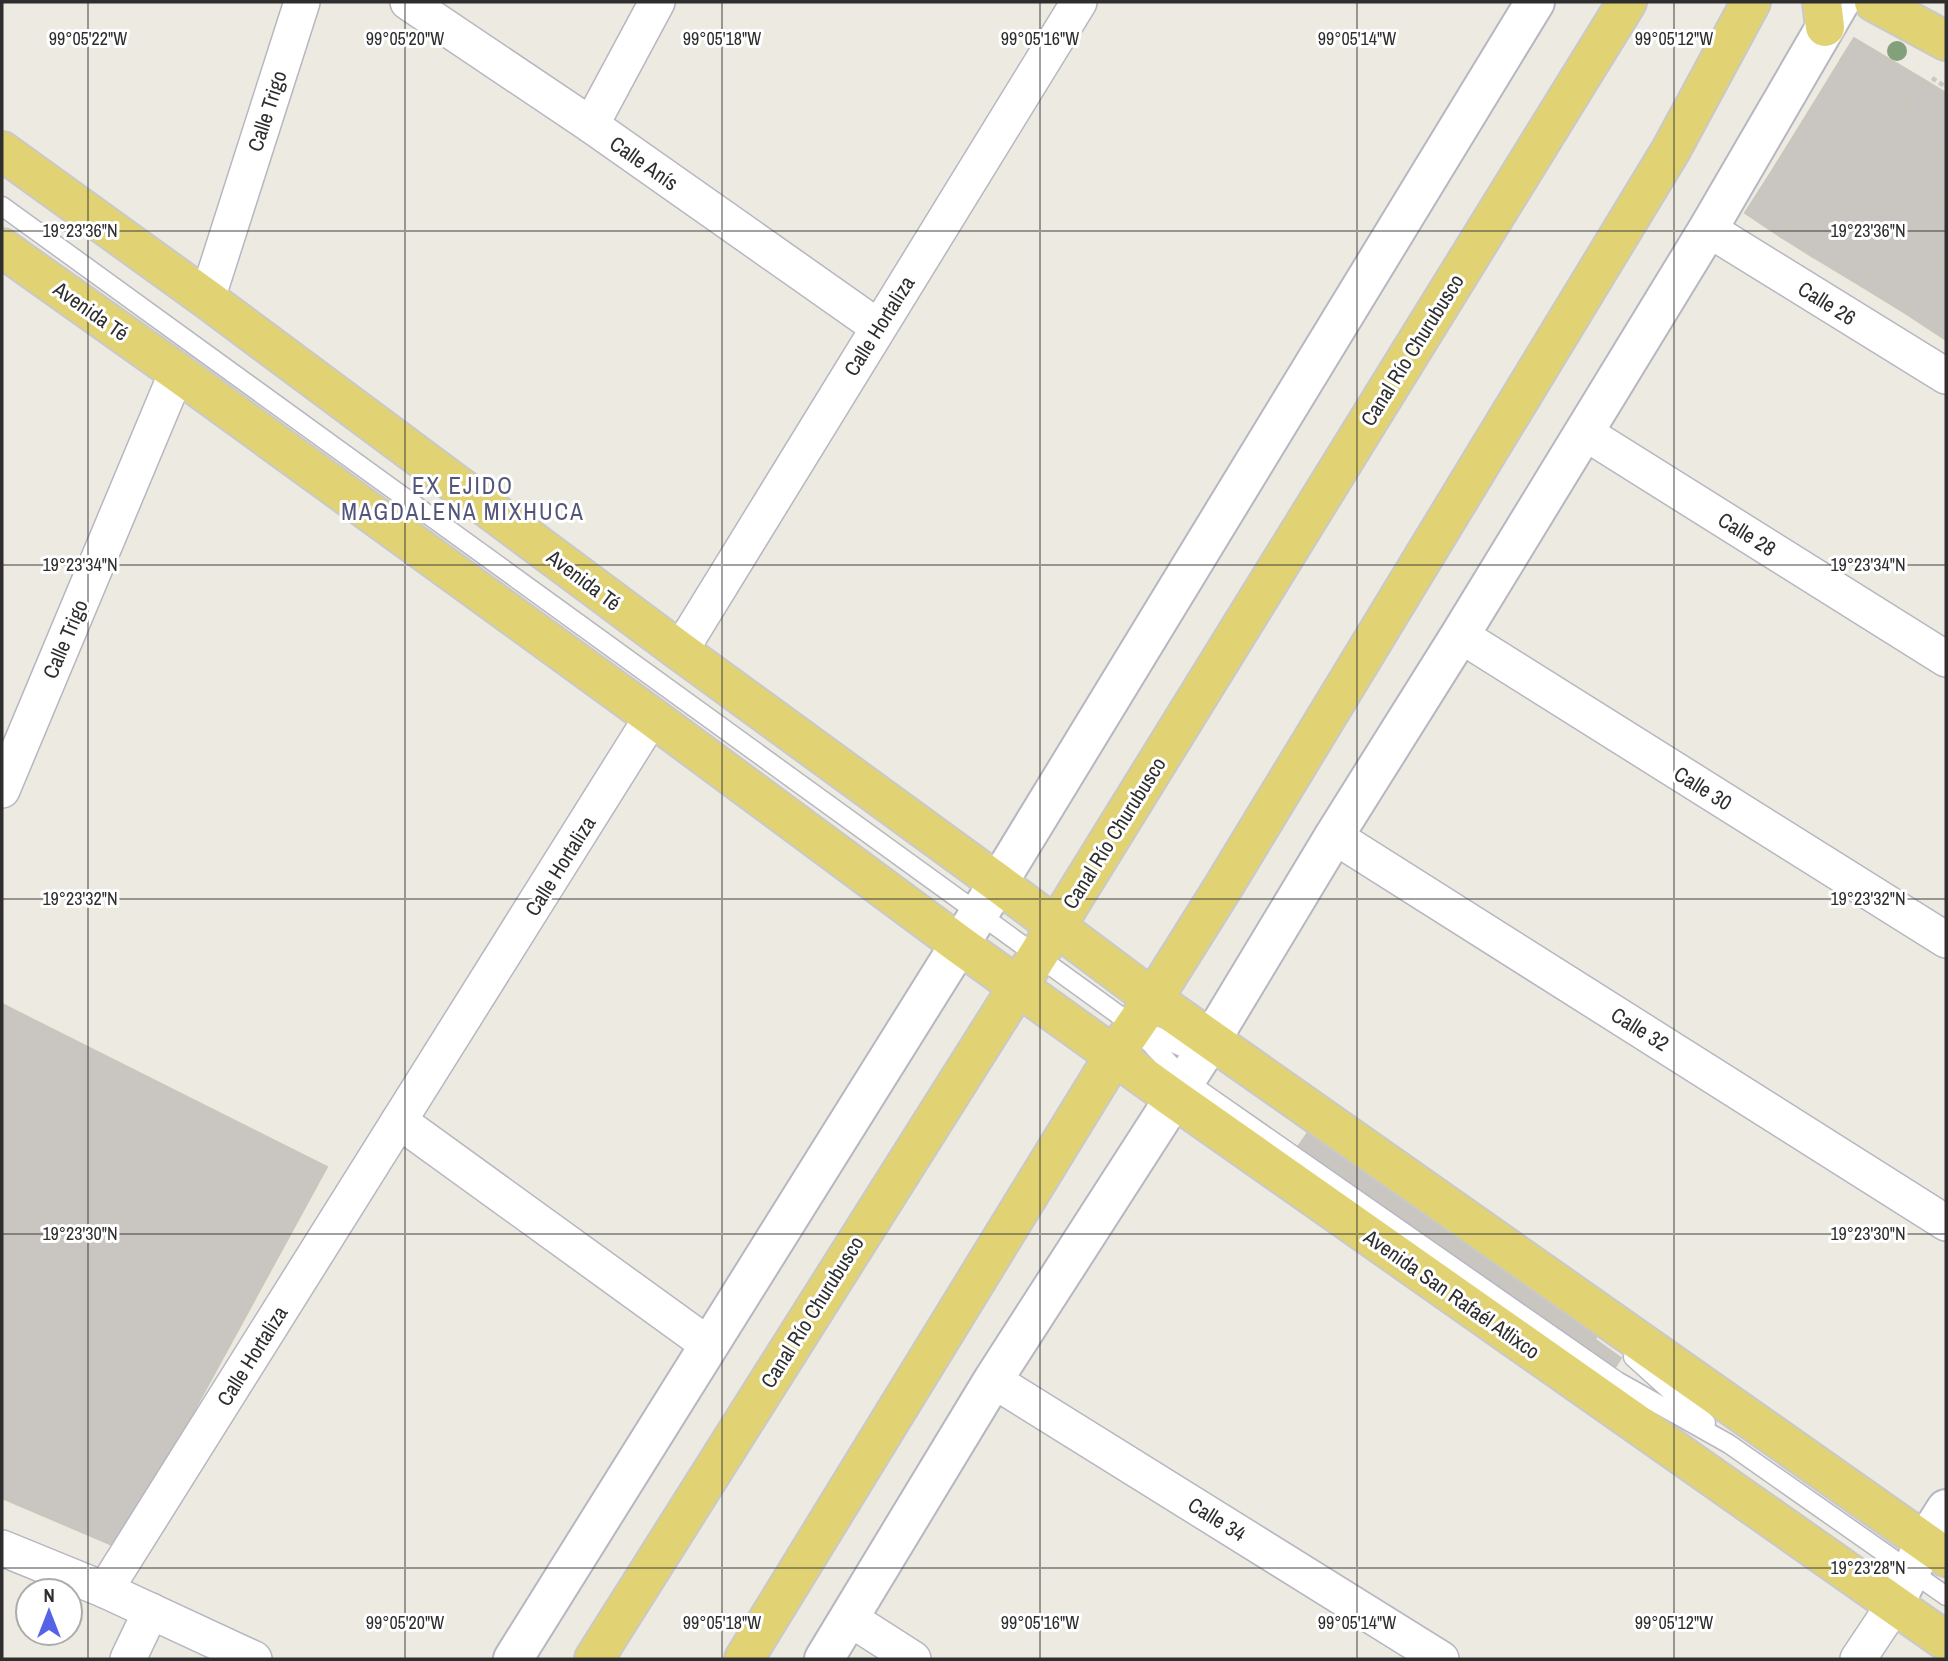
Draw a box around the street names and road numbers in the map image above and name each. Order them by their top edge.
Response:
street label: Calle Trigo [240,67,294,155]
street label: Calle Anís [604,129,684,197]
street label: Canal Río Churubusco [1354,268,1470,432]
street label: Calle Hortaliza [837,270,921,382]
street label: Avenida Té [47,274,134,347]
street label: Calle 26 [1793,274,1861,332]
street label: Calle 28 [1713,505,1781,563]
street label: Avenida Té [540,542,627,617]
street label: Calle Trigo [35,595,95,683]
street label: Canal Río Churubusco [1056,751,1172,915]
street label: Calle 30 [1669,759,1737,817]
street label: Calle Hortaliza [518,810,602,922]
street label: Calle 32 [1606,1000,1674,1058]
street label: Avenida San Rafaél Atlixco [1358,1222,1546,1366]
street label: Canal Río Churubusco [754,1230,870,1394]
street label: Calle Hortaliza [210,1300,294,1412]
street label: Calle 34 [1183,1490,1252,1548]

